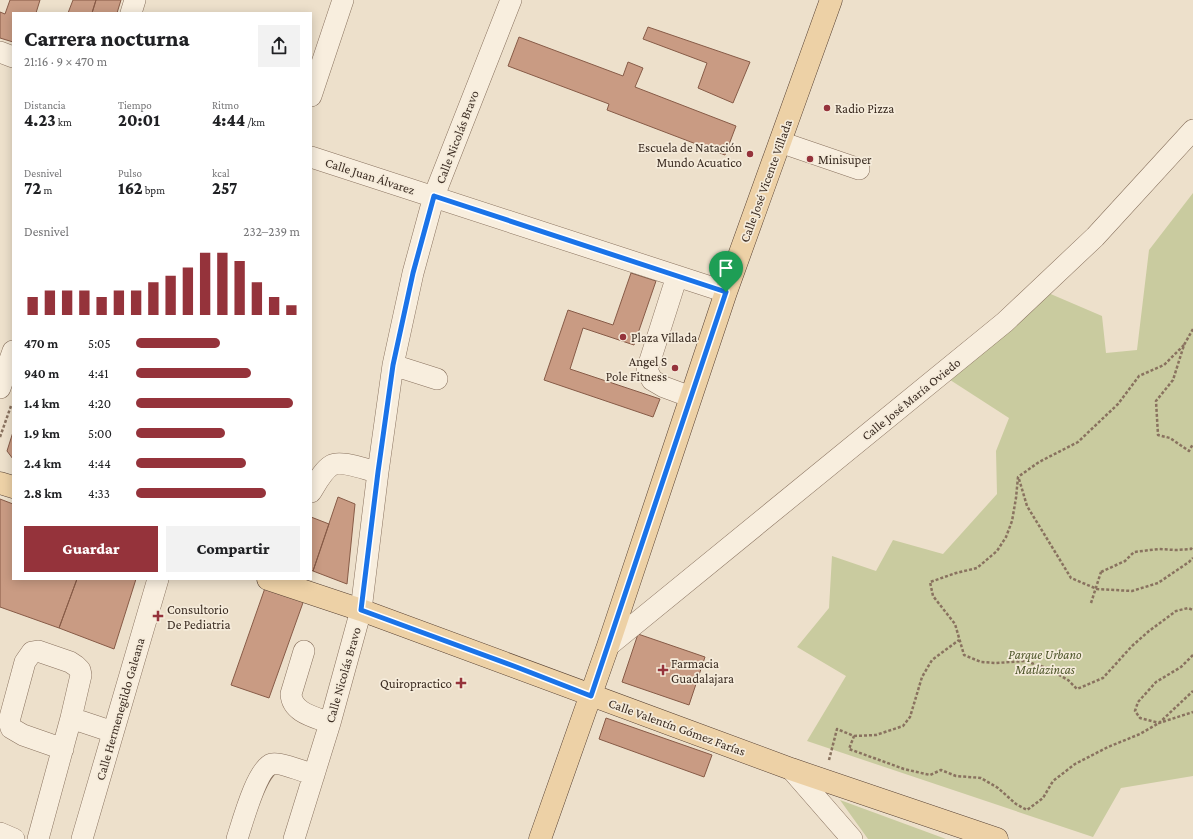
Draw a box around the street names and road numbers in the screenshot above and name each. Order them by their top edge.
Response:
street label: Calle Nicolás Bravo [432,88,482,186]
street label: Calle José Vicente Villada [737,118,795,244]
street label: Calle Juan Álvarez [323,154,417,198]
street label: Calle José María Oviedo [859,355,963,443]
street label: Calle Nicolás Bravo [322,625,364,725]
street label: Calle Hermenegildo Galeana [92,636,148,782]
street label: Calle Valentín Gómez Farías [606,695,748,759]

